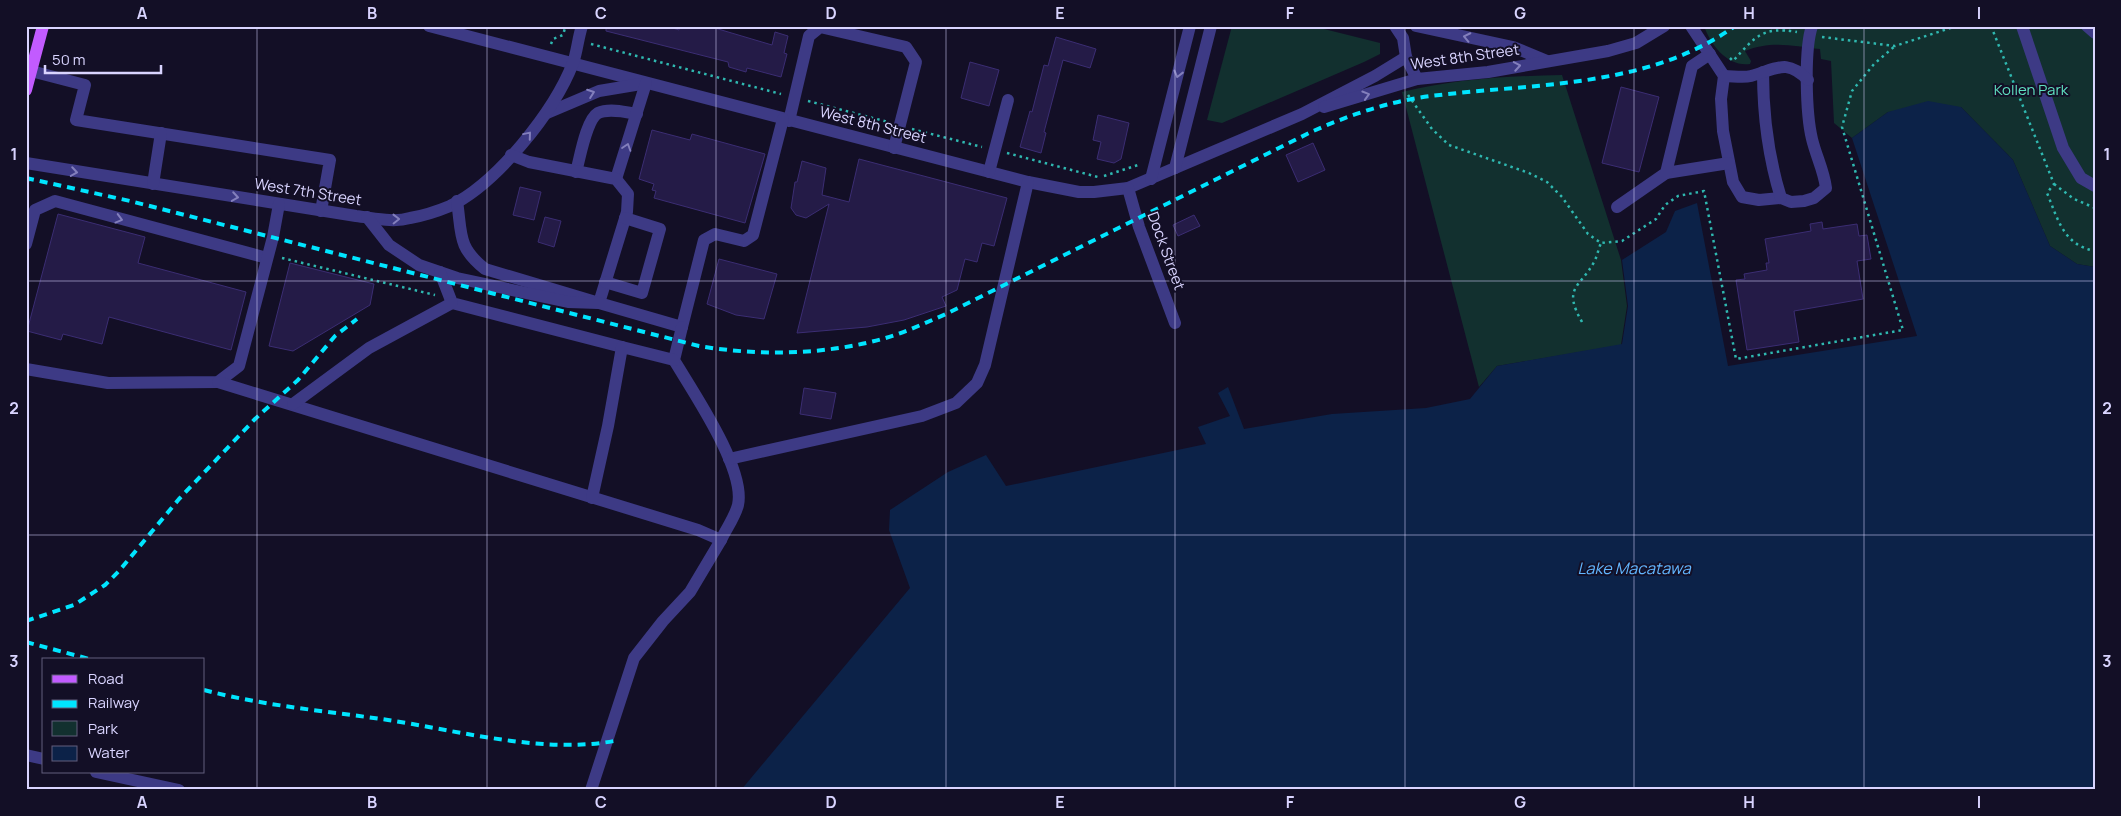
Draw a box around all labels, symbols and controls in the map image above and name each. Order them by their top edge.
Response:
text: A [137,2,148,24]
text: B [367,2,377,24]
text: C [595,2,607,24]
text: D [825,2,837,24]
text: E [1055,2,1065,24]
text: F [1286,2,1295,24]
text: G [1514,2,1526,24]
text: H [1743,2,1755,24]
text: I [1977,2,1981,24]
one-way arrow [1462,32,1471,43]
street label: West 8th Street [1409,38,1521,75]
scale bar [45,42,161,74]
text: 50 m [52,49,86,70]
one-way arrow [1513,62,1522,72]
one-way arrow [1173,69,1184,78]
park label: Kollen Park [1994,79,2069,100]
one-way arrow [587,89,595,99]
one-way arrow [1361,90,1369,100]
street label: West 8th Street [817,101,929,148]
one-way arrow [522,132,531,141]
text: 1 [10,143,18,165]
one-way arrow [621,143,631,151]
text: 1 [2103,143,2111,165]
one-way arrow [70,166,79,176]
street label: West 7th Street [253,173,363,210]
one-way arrow [230,191,239,201]
street label: Dock Street [1143,209,1190,293]
one-way arrow [115,213,123,223]
one-way arrow [392,214,400,224]
text: 2 [9,397,19,419]
text: 2 [2102,397,2112,419]
water label: Lake Macatawa [1577,557,1692,579]
text: 3 [9,650,19,672]
text: 3 [2102,650,2112,672]
legend [42,658,205,774]
text: Road [88,668,124,689]
text: Railway [88,692,140,713]
text: Park [88,718,118,739]
text: Water [88,742,130,763]
text: A [137,791,148,813]
text: B [367,791,377,813]
text: C [595,791,607,813]
text: D [825,791,837,813]
text: E [1055,791,1065,813]
text: F [1286,791,1295,813]
text: G [1514,791,1526,813]
text: H [1743,791,1755,813]
text: I [1977,791,1981,813]

